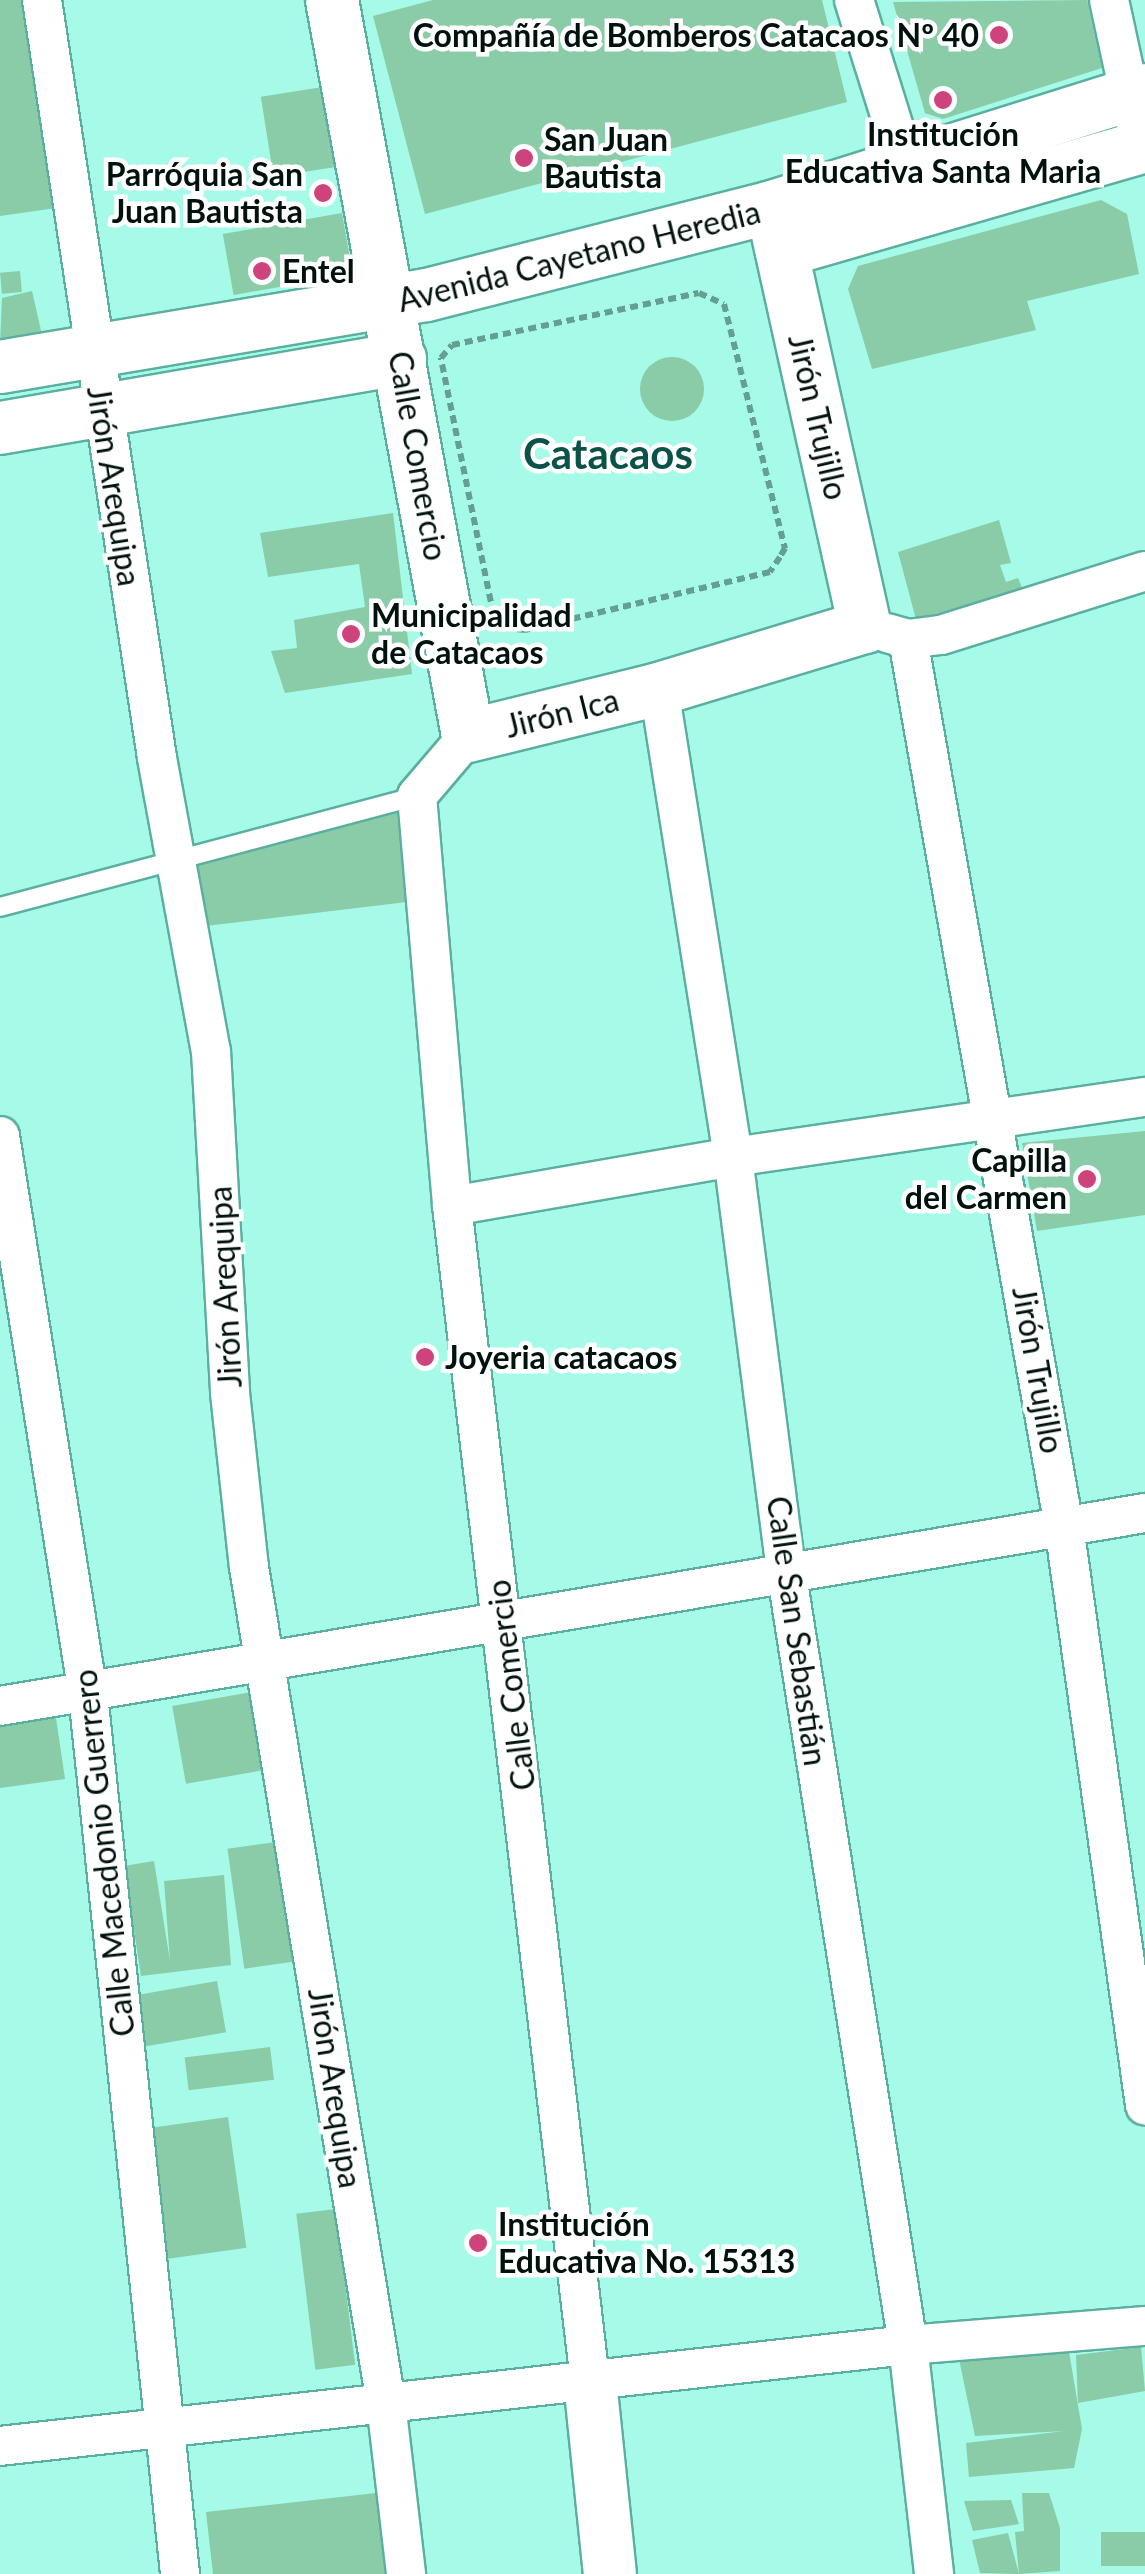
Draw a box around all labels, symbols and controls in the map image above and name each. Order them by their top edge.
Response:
place label: Compañía de Bomberos Catacaos Nº 40 [413,16,979,54]
marker: Compañía de Bomberos Catacaos Nº 40 [988,24,1010,46]
marker: Institución Educativa Santa Maria [932,89,954,111]
place label: Institución Educativa Santa Maria [785,116,1101,191]
place label: San Juan Bautista [544,121,669,196]
marker: San Juan Bautista [513,147,535,169]
place label: Parróquia San Juan Bautista [106,156,303,231]
marker: Parróquia San Juan Bautista [312,182,334,204]
street label: Avenida Cayetano Heredia [394,192,764,320]
place label: Entel [282,252,355,290]
marker: Entel [251,260,273,282]
street label: Jirón Trujillo [780,330,856,504]
street label: Calle Comercio [381,348,455,564]
street label: Jirón Arequipa [79,383,149,589]
district label: Catacaos [523,428,693,478]
place label: Municipalidad de Catacaos [371,597,572,672]
marker: Municipalidad de Catacaos [340,623,362,645]
street label: Jirón Ica [501,680,623,746]
place label: Capilla del Carmen [905,1142,1067,1217]
marker: Capilla del Carmen [1076,1168,1098,1190]
street label: Jirón Arequipa [201,1185,249,1389]
street label: Jirón Trujillo [1004,1283,1072,1457]
place label: Joyeria catacaos [445,1338,677,1376]
marker: Joyeria catacaos [414,1346,436,1368]
street label: Calle San Sebastián [759,1494,835,1768]
street label: Calle Comercio [479,1577,543,1793]
street label: Calle Macedonio Guerrero [66,1668,142,2038]
street label: Jirón Arequipa [300,1985,370,2191]
place label: Institución Educativa No. 15313 [498,2206,795,2281]
marker: Institución Educativa No. 15313 [467,2232,489,2254]

